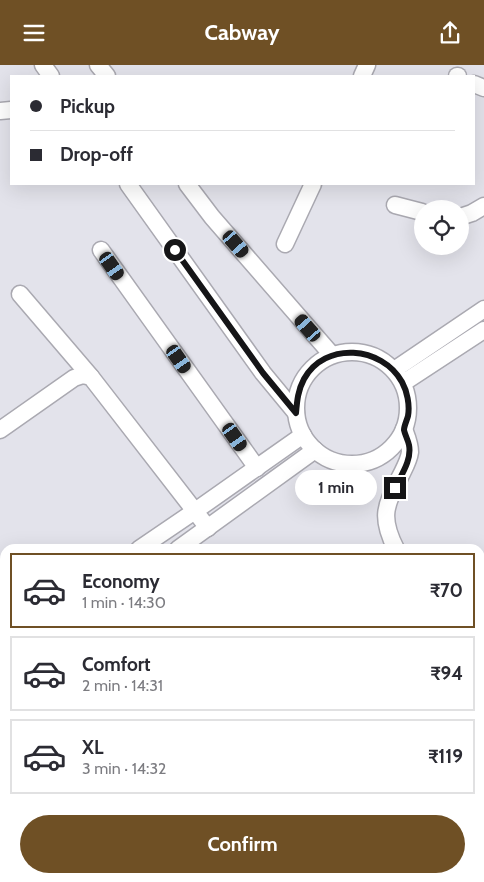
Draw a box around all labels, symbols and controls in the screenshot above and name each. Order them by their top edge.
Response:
icon: menu [20,19,48,47]
text: Cabway [205,19,279,46]
icon: share [436,19,464,47]
text: Pickup [60,95,115,118]
text: Drop-off [60,143,133,166]
map controls [414,200,469,255]
button: locate [414,200,469,255]
car [220,228,251,260]
route start [164,239,186,261]
car [97,249,126,283]
car [292,312,323,344]
car [164,342,193,376]
car [220,420,249,454]
callout: 1 min [295,471,378,505]
route end [384,477,406,499]
text: 1 min [318,478,354,497]
icon: car [22,568,67,613]
text: Economy [82,570,160,593]
text: ₹70 [430,579,463,602]
text: 1 min · 14:30 [82,593,166,612]
icon: car [22,651,67,696]
text: Comfort [82,653,151,676]
text: ₹94 [430,662,463,685]
text: 2 min · 14:31 [82,676,163,695]
icon: car [22,734,67,779]
text: XL [82,736,103,759]
text: ₹119 [428,745,463,768]
text: 3 min · 14:32 [82,759,166,778]
button: Confirm [20,815,465,873]

